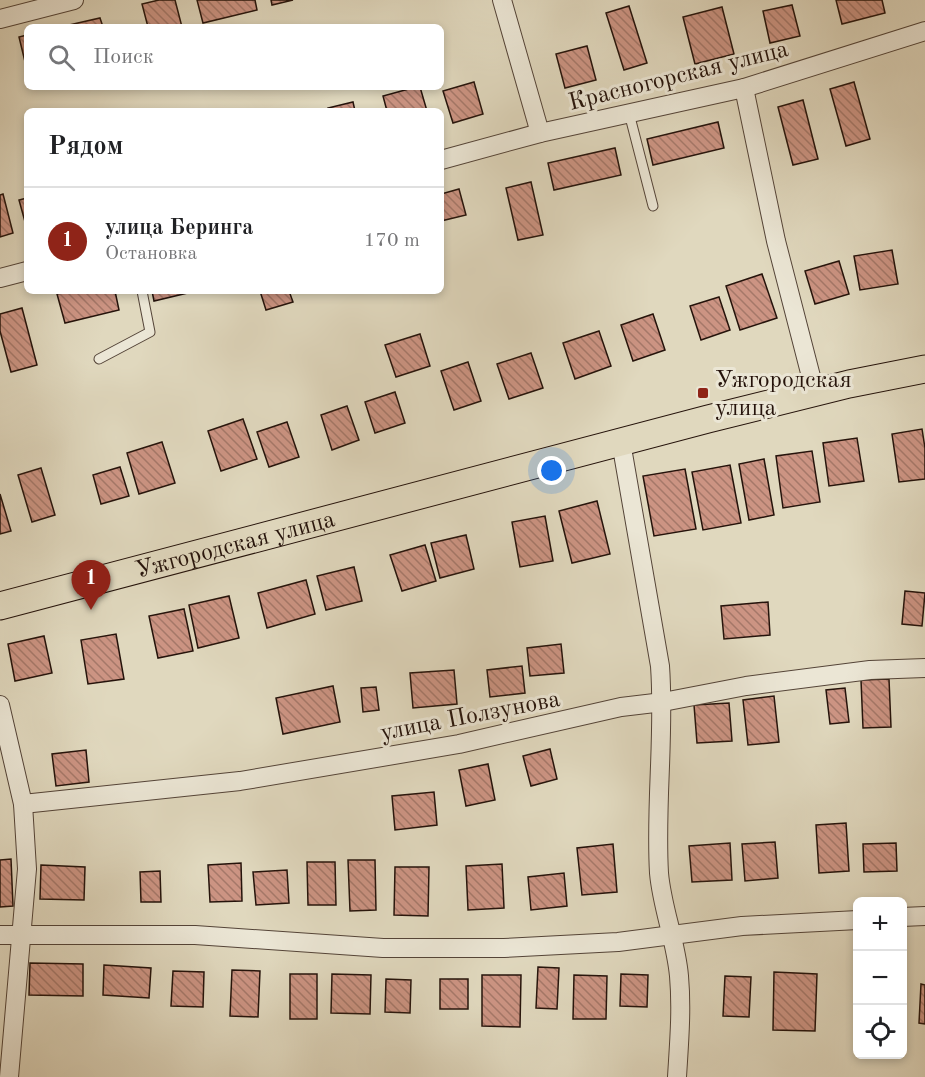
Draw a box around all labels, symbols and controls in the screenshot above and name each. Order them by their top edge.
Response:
search box [24,24,444,90]
street label: Красногорская улица [566,38,791,116]
icon: search [45,41,78,74]
text: Поиск [93,46,154,68]
text: Рядом [48,134,123,160]
text: улица Беринга [105,217,253,239]
text: 1 [62,231,73,251]
text: 170 m [364,231,420,251]
text: Остановка [105,244,197,264]
place label: Ужгородская улица [715,369,852,421]
marker: Ужгородская улица [696,386,710,400]
your location [537,456,566,485]
street label: Ужгородская улица [133,508,338,584]
pin: 1 [72,560,110,610]
street label: улица Ползунова [378,688,562,746]
map controls [853,897,907,1059]
button: + [853,897,907,951]
button: − [853,951,907,1005]
button: locate [853,1005,907,1059]

